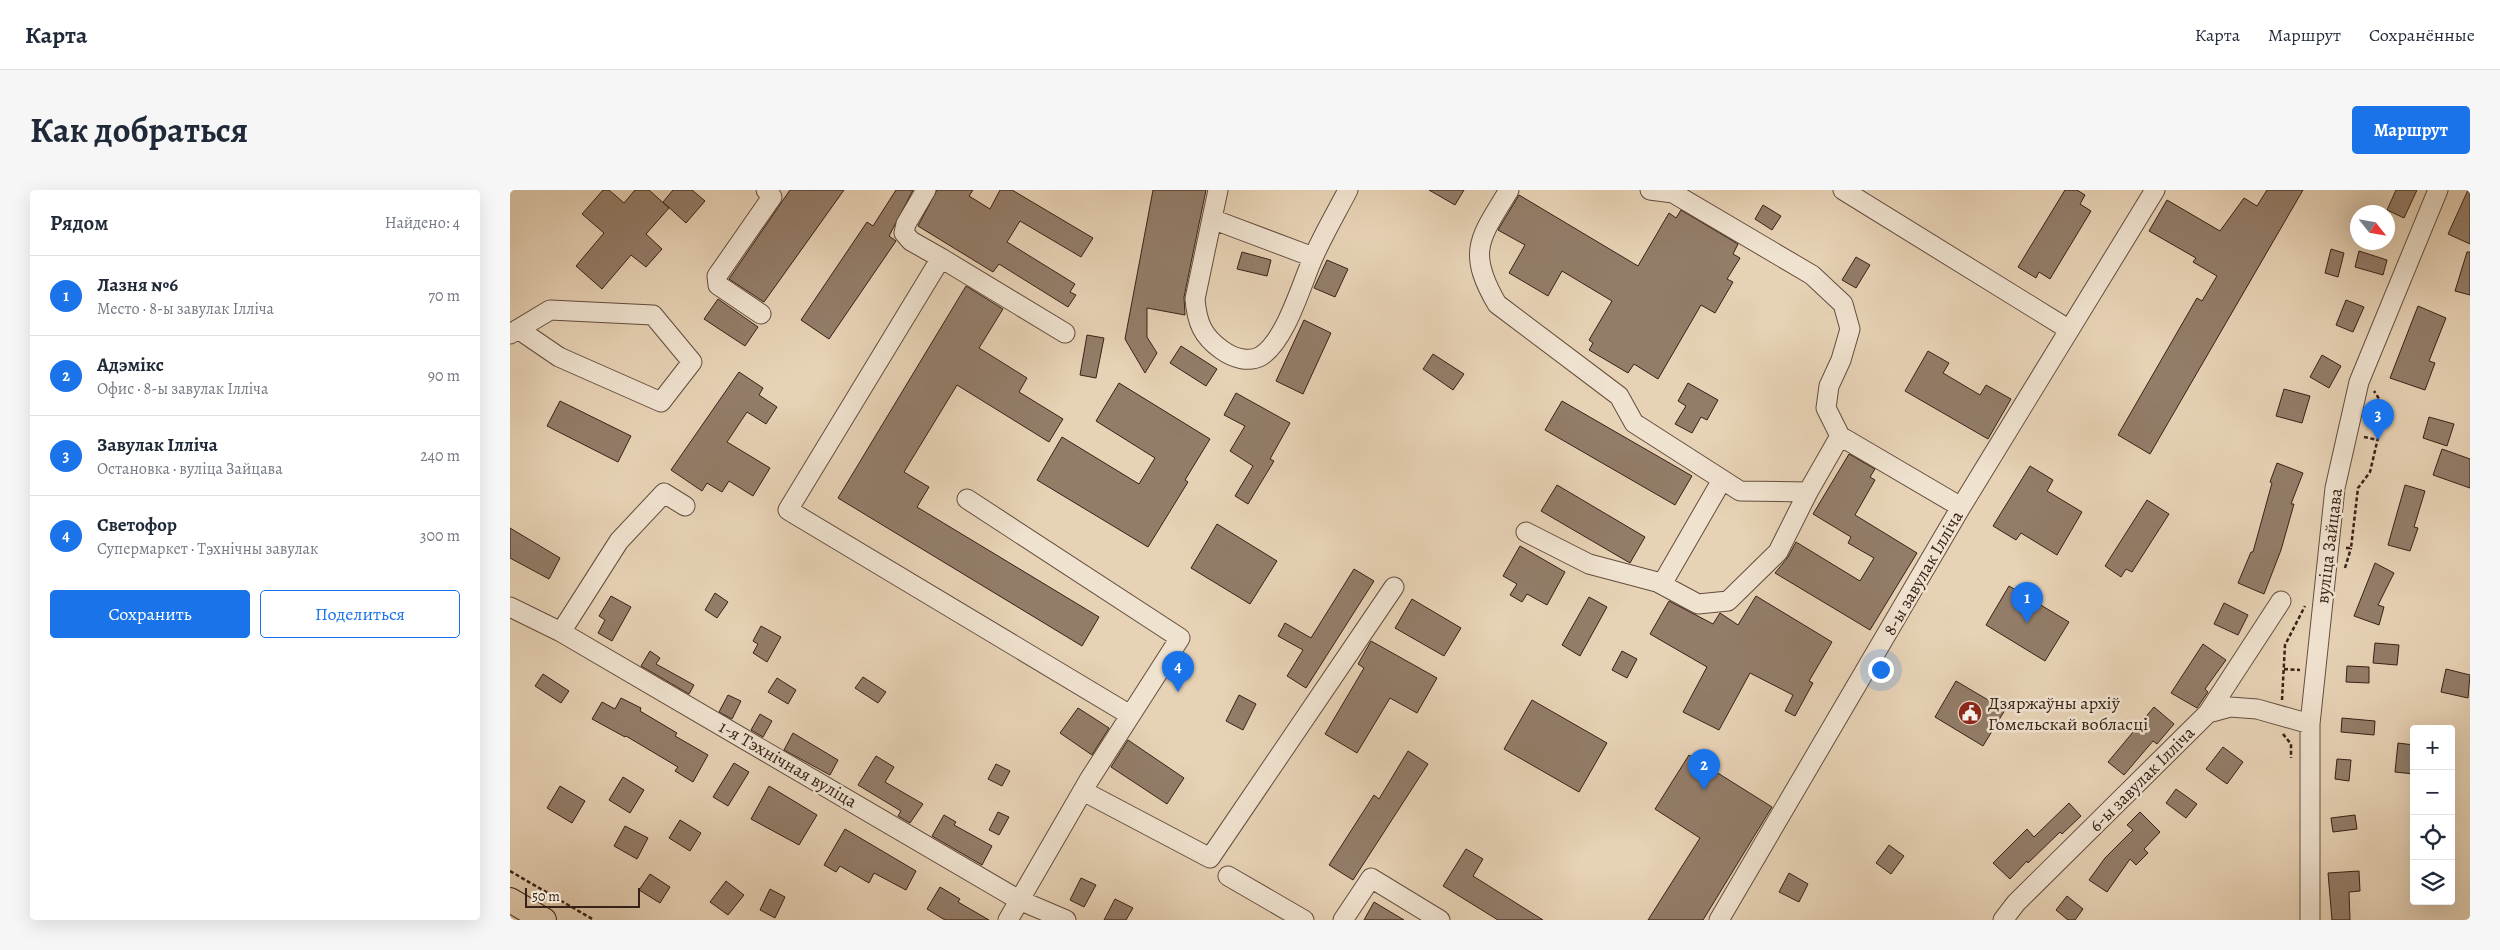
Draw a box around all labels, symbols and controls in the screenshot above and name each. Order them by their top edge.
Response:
text: Карта [25,19,87,51]
text: Карта [2195,23,2240,47]
text: Маршрут [2268,23,2341,47]
text: Сохранённые [2369,23,2475,47]
text: Как добраться [30,106,248,154]
button: Маршрут [2352,106,2470,154]
north arrow [2350,205,2395,250]
text: Рядом [50,209,108,237]
text: Найдено: 4 [385,212,460,234]
text: Лазня №6 [97,272,178,298]
text: 1 [63,285,69,307]
text: 70 m [428,285,460,307]
text: Место · 8-ы завулак Ілліча [97,298,274,320]
text: Адэмікс [97,352,164,378]
text: 2 [62,365,70,387]
text: 90 m [428,365,460,387]
text: Офис · 8-ы завулак Ілліча [97,378,268,400]
pin: 3 [2362,399,2394,440]
text: Завулак Ілліча [97,432,218,458]
text: 3 [63,445,69,467]
text: 240 m [420,445,460,467]
text: Остановка · вуліца Зайцава [97,458,283,480]
street label: вуліца Зайцава [2310,486,2348,605]
street label: 8-ы завулак Ілліча [1878,506,1969,640]
text: Светофор [97,512,177,538]
text: 4 [62,525,70,547]
text: 300 m [420,525,460,547]
text: Супермаркет · Тэхнічны завулак [97,538,318,560]
pin: 1 [2011,582,2043,623]
button: Сохранить [50,590,250,638]
button: Поделиться [260,590,460,638]
pin: 4 [1162,651,1194,692]
your location [1868,657,1894,683]
place label: Дзяржаўны архіў Гомельскай вобласці [1988,691,2148,736]
public building icon: Дзяржаўны архіў Гомельскай вобласці [1957,700,1983,726]
street label: 1-я Тэхнічная вуліца [715,715,862,814]
street label: 6-ы завулак Ілліча [2084,721,2200,837]
map controls [2410,725,2455,905]
button: + [2410,725,2455,770]
pin: 2 [1688,749,1720,790]
button: − [2410,770,2455,815]
button: locate [2410,815,2455,860]
button: layers [2410,860,2455,905]
scale bar [525,885,640,908]
text: 50 m [532,887,560,906]

